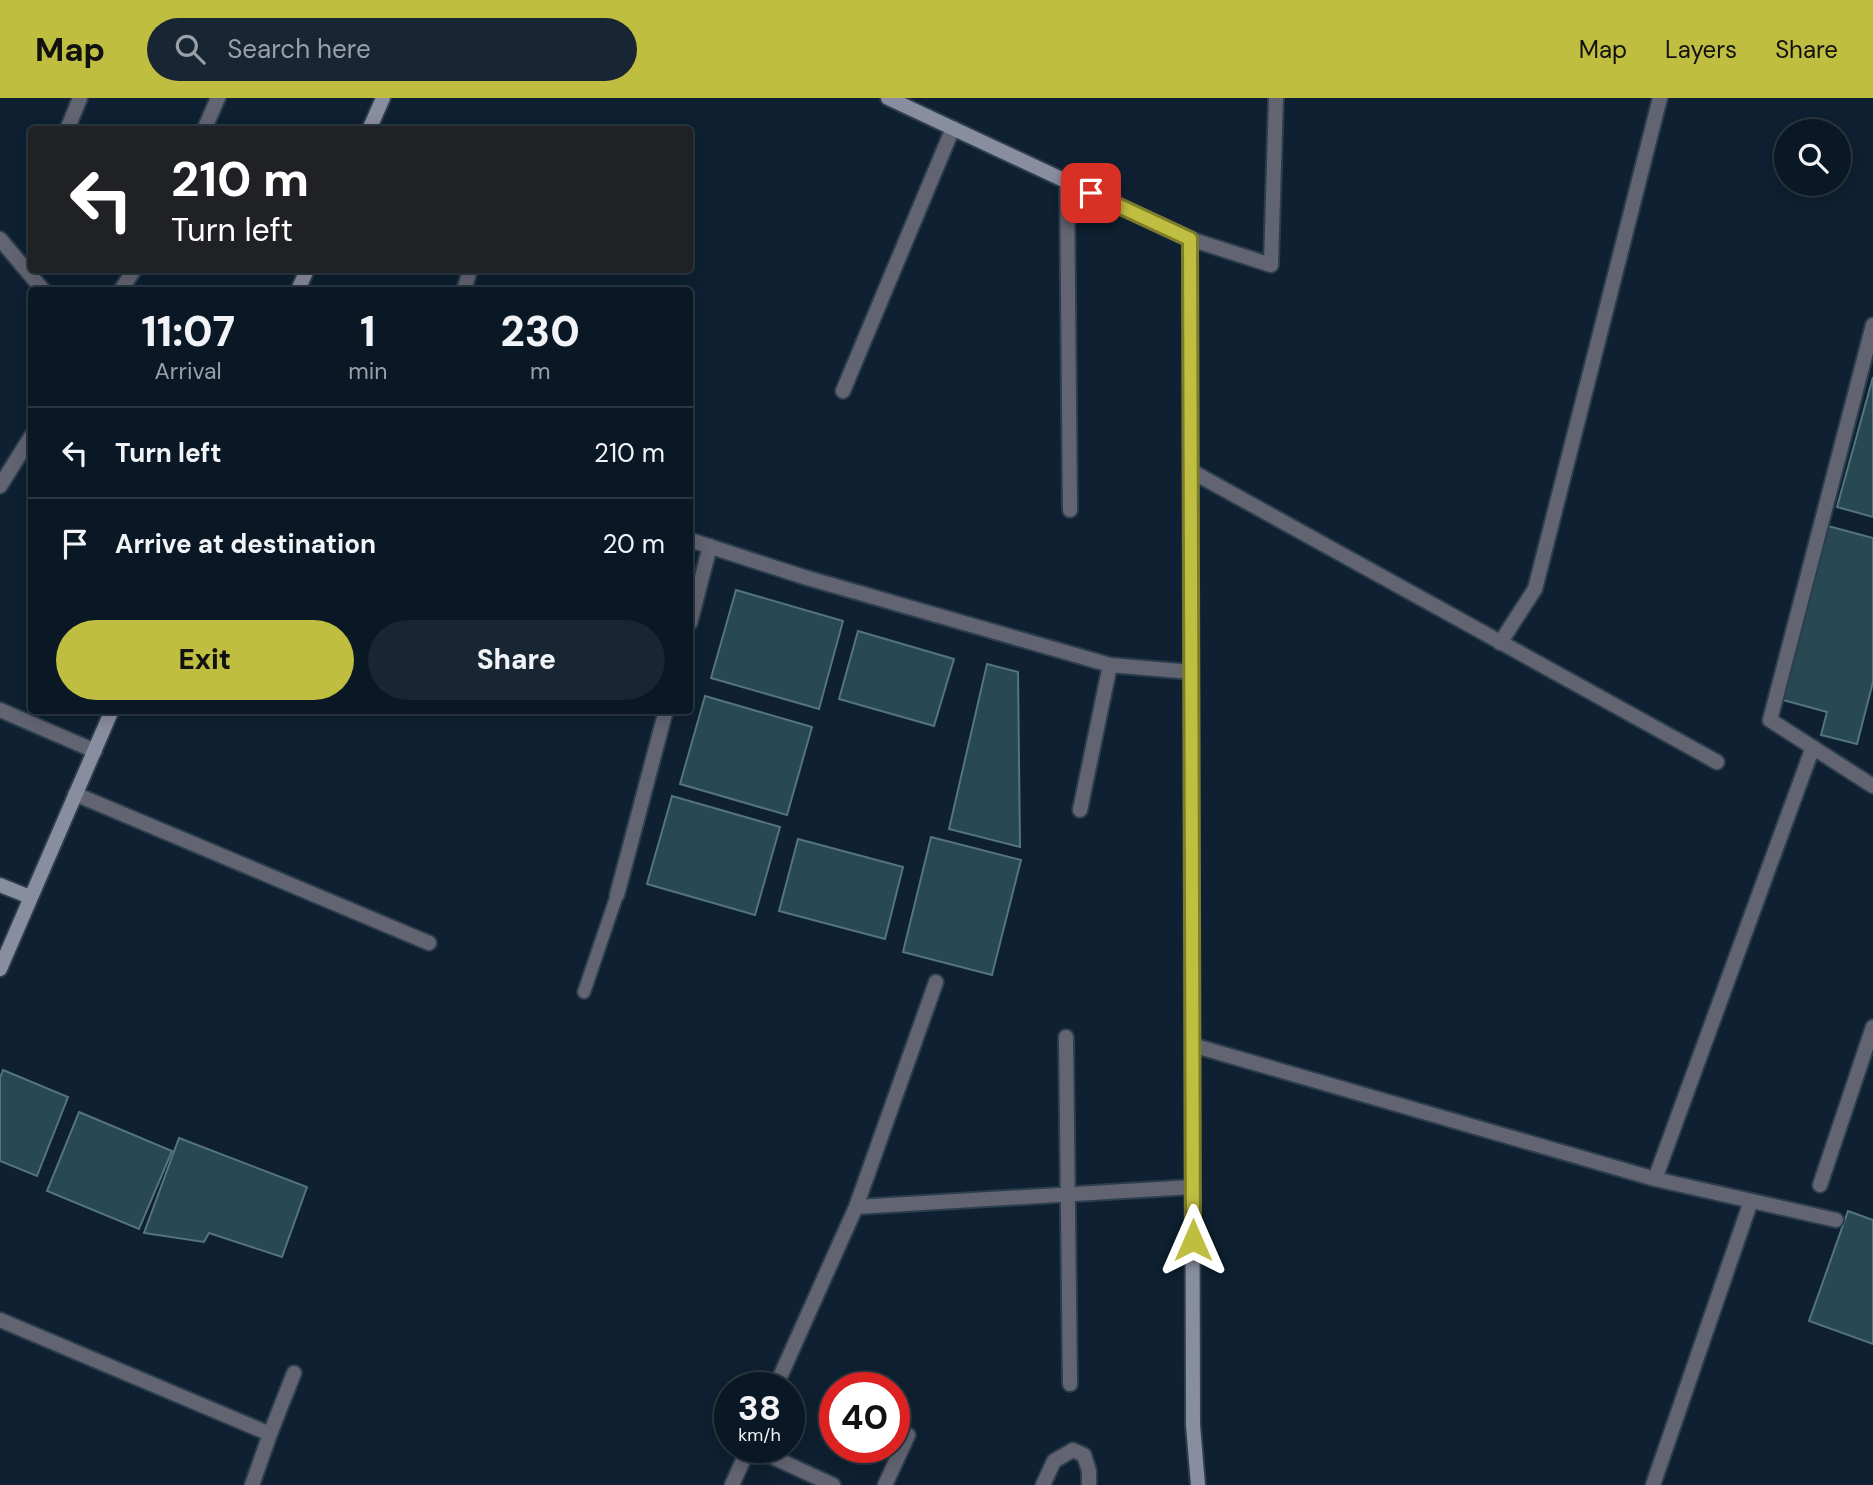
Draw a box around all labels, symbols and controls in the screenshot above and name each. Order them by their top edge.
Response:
search box [147,18,637,81]
text: Map [35,28,105,71]
icon: search [171,30,209,68]
text: Search here [227,32,371,66]
text: Map [1579,34,1627,65]
text: Layers [1665,34,1737,65]
text: Share [1775,34,1838,65]
map controls [1774,119,1851,196]
button: search [1774,119,1851,196]
text: 210 m [171,147,309,211]
icon: left [56,154,147,245]
pin [1061,163,1121,223]
icon: arrive [1072,174,1110,212]
text: Turn left [171,209,293,251]
text: 11:07 [141,304,235,359]
text: 1 [360,304,376,359]
text: 230 [501,304,580,359]
text: Arrival [155,356,222,386]
text: min [348,356,387,386]
text: m [530,356,550,386]
icon: left [56,434,94,472]
text: Turn left [115,436,222,470]
text: 210 m [594,436,665,470]
icon: arrive [56,525,94,563]
text: Arrive at destination [115,527,376,561]
text: 20 m [602,527,665,561]
button: Exit [56,620,354,700]
button: Share [368,620,665,700]
position arrow [1156,1203,1230,1277]
speed limit sign: 40 [819,1372,910,1463]
text: 38 [738,1385,781,1431]
text: km/h [738,1423,781,1447]

